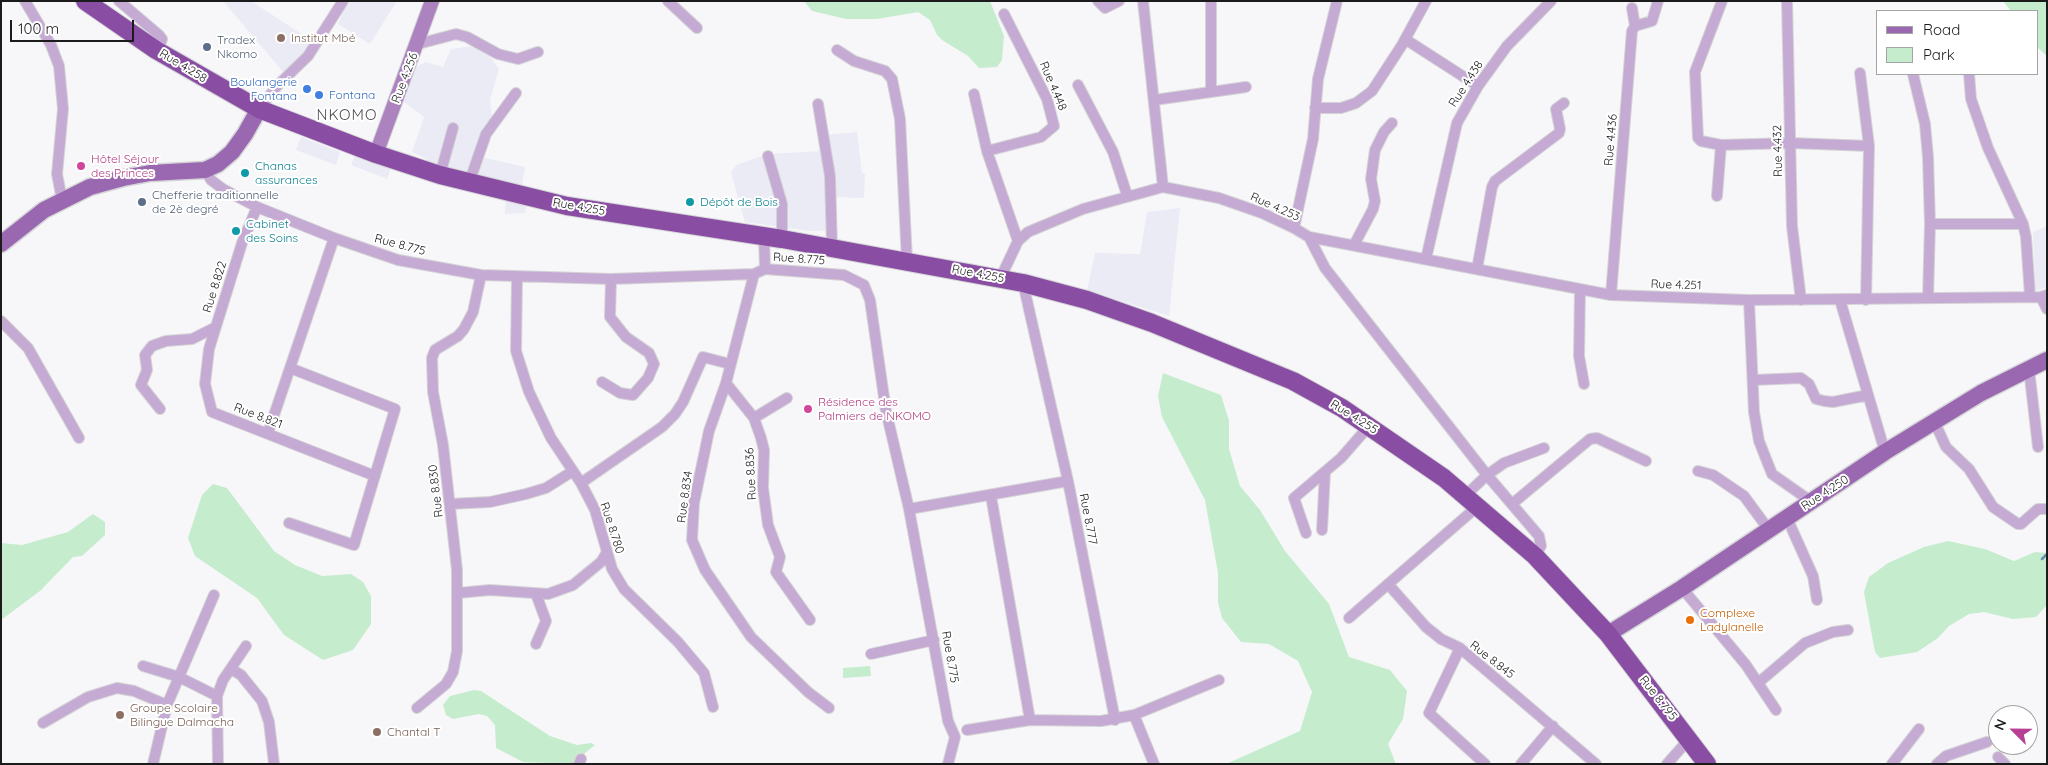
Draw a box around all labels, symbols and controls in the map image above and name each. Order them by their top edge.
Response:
scale bar [12,10,136,42]
legend [1876,10,2038,75]
text: 100 m [18,19,59,38]
text: Road [1923,20,1960,39]
place label: Institut Mbé [291,31,355,45]
marker: Institut Mbé [275,32,287,44]
place label: Tradex Nkomo [217,33,257,61]
marker: Tradex Nkomo [201,41,213,53]
text: Park [1923,45,1955,64]
street label: Rue 4.258 [157,46,209,86]
street label: Rue 4.256 [389,51,421,105]
street label: Rue 4.438 [1446,58,1486,110]
street label: Rue 4.448 [1036,59,1070,113]
place label: Boulangerie Fontana [230,75,297,103]
marker: Boulangerie Fontana [301,83,313,95]
place label: Fontana [329,88,375,102]
marker: Fontana [313,89,325,101]
district label: NKOMO [316,106,378,124]
street label: Rue 4.436 [1602,113,1620,167]
street label: Rue 4.432 [1770,125,1786,177]
place label: Hôtel Séjour des Princes [91,152,159,180]
place label: Chanas assurances [255,159,318,187]
marker: Hôtel Séjour des Princes [75,160,87,172]
marker: Chanas assurances [239,167,251,179]
place label: Chefferie traditionnelle de 2è degré [152,188,278,216]
street label: Rue 4.253 [1248,190,1302,224]
street label: Rue 4.255 [552,195,606,219]
place label: Dépôt de Bois [700,195,778,209]
marker: Chefferie traditionnelle de 2è degré [136,196,148,208]
marker: Dépôt de Bois [684,196,696,208]
place label: Cabinet des Soins [246,217,298,245]
marker: Cabinet des Soins [230,225,242,237]
street label: Rue 8.775 [373,231,427,259]
street label: Rue 8.775 [772,250,826,268]
street label: Rue 8.822 [200,259,230,315]
street label: Rue 4.255 [951,262,1005,286]
street label: Rue 4.251 [1650,277,1702,293]
place label: Résidence des Palmiers de NKOMO [818,395,931,423]
street label: Rue 4.255 [1328,397,1380,437]
street label: Rue 8.821 [232,400,284,432]
marker: Résidence des Palmiers de NKOMO [802,403,814,415]
street label: Rue 8.836 [742,447,760,501]
street label: Rue 8.830 [426,464,446,518]
street label: Rue 8.834 [674,470,696,524]
street label: Rue 4.250 [1799,472,1851,514]
street label: Rue 8.777 [1076,492,1100,546]
street label: Rue 8.780 [597,500,627,556]
place label: Complexe Ladylanelle [1700,606,1764,634]
marker: Complexe Ladylanelle [1684,614,1696,626]
street label: Rue 8.775 [938,630,962,684]
street label: Rue 8.845 [1467,638,1517,682]
street label: Rue 8.795 [1636,673,1680,723]
place label: Groupe Scolaire Bilingue Dalmacha [130,701,234,729]
north arrow [1988,705,2038,755]
marker: Groupe Scolaire Bilingue Dalmacha [114,709,126,721]
text: N [1990,716,2010,733]
place label: Chantal T [387,725,440,739]
marker: Chantal T [371,726,383,738]

